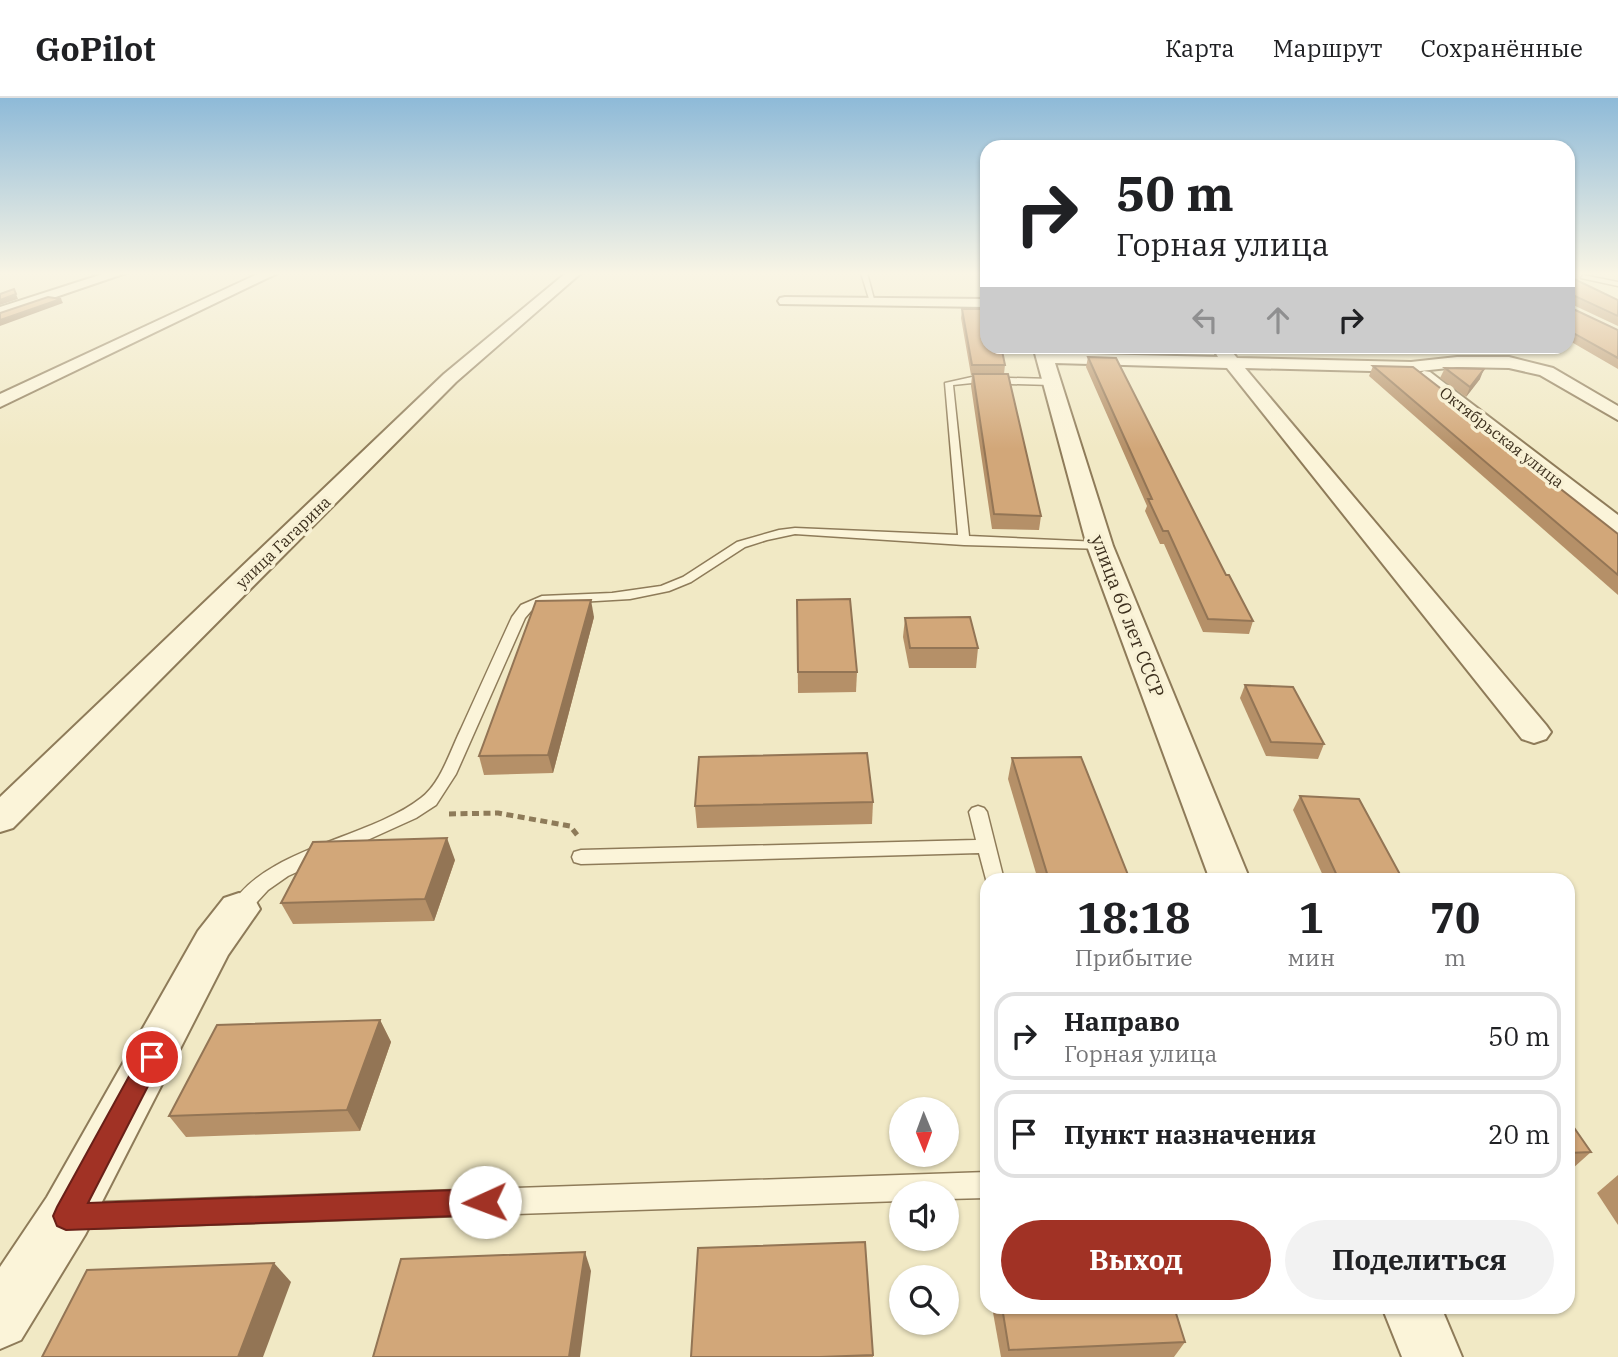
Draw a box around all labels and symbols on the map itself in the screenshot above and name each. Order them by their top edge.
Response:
street label: Октябрьская улица [1436,382,1568,492]
street label: улица Гагарина [231,491,335,592]
street label: улица 60 лет СССР [1086,531,1170,701]
pin [122,1027,182,1087]
north arrow [889,1097,959,1167]
position arrow [448,1165,522,1239]

